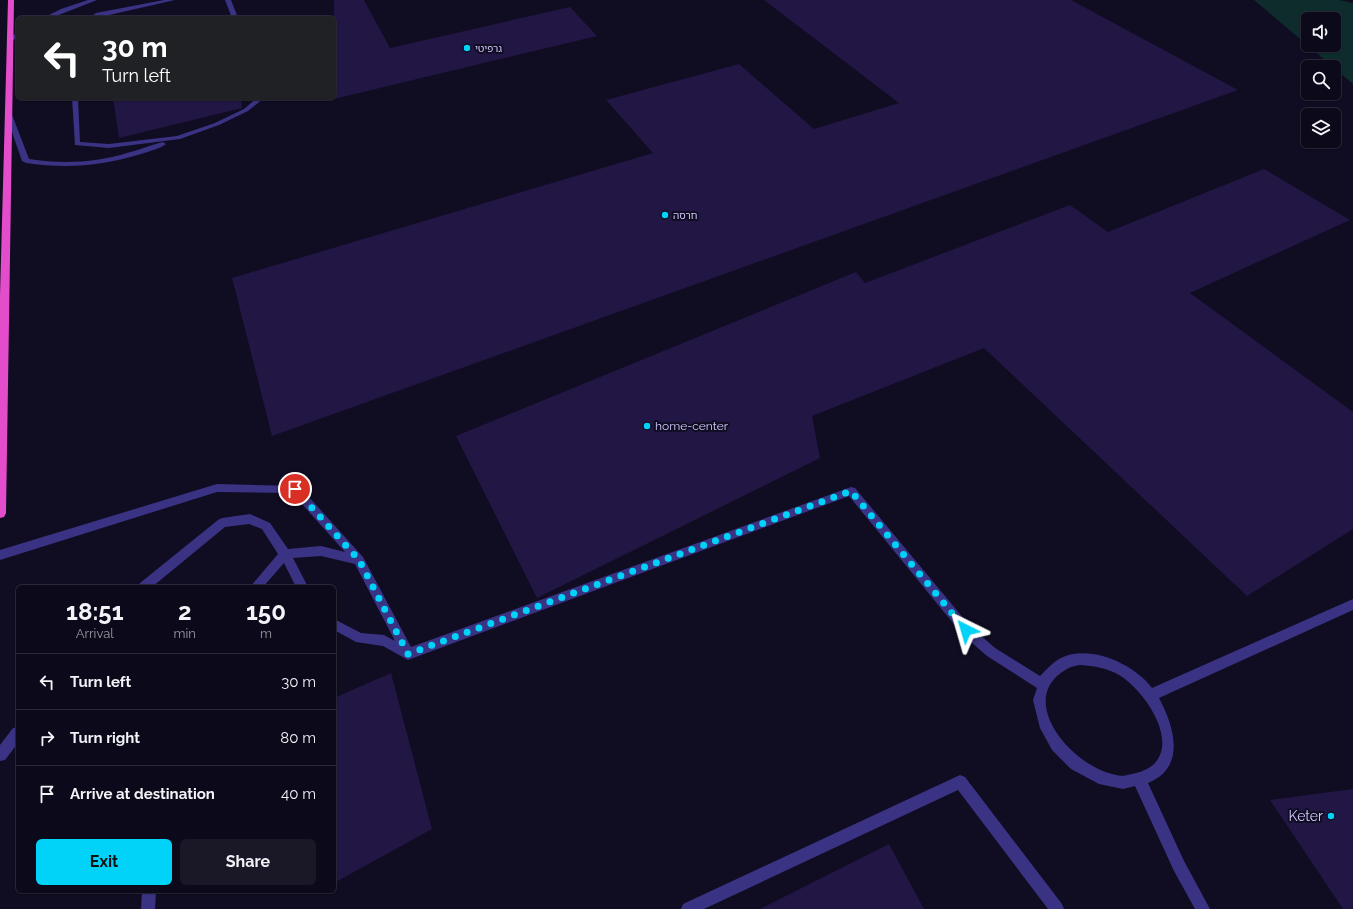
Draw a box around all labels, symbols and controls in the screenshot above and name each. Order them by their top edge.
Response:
map controls [1301,12,1341,148]
button: sound [1301,12,1341,52]
text: 30 m [102,31,168,64]
icon: left [36,32,88,84]
marker: גרפיטי [462,43,472,53]
place label: גרפיטי [475,43,502,54]
button: search [1301,60,1341,100]
text: Turn left [102,65,171,86]
button: layers [1301,108,1341,148]
marker: חרסה [660,210,670,220]
place label: חרסה [673,210,697,221]
place label: home-center [655,419,729,433]
marker: home-center [642,421,652,431]
pin [278,472,312,506]
icon: arrive [284,478,306,500]
text: 18:51 [66,597,124,626]
text: 2 [178,597,192,626]
text: 150 [246,597,286,626]
position arrow [945,609,987,651]
text: Arrival [76,626,114,641]
text: min [174,626,196,641]
text: m [260,626,272,641]
icon: left [36,671,58,693]
text: Turn left [70,673,131,691]
text: 30 m [281,673,316,691]
icon: right [36,727,58,749]
text: Turn right [70,729,140,747]
text: 80 m [280,729,316,747]
icon: arrive [36,783,58,805]
text: Arrive at destination [70,785,215,803]
text: 40 m [281,785,316,803]
place label: Keter [1289,808,1323,824]
marker: Keter [1326,811,1336,821]
button: Exit [36,839,172,885]
button: Share [180,839,316,885]

